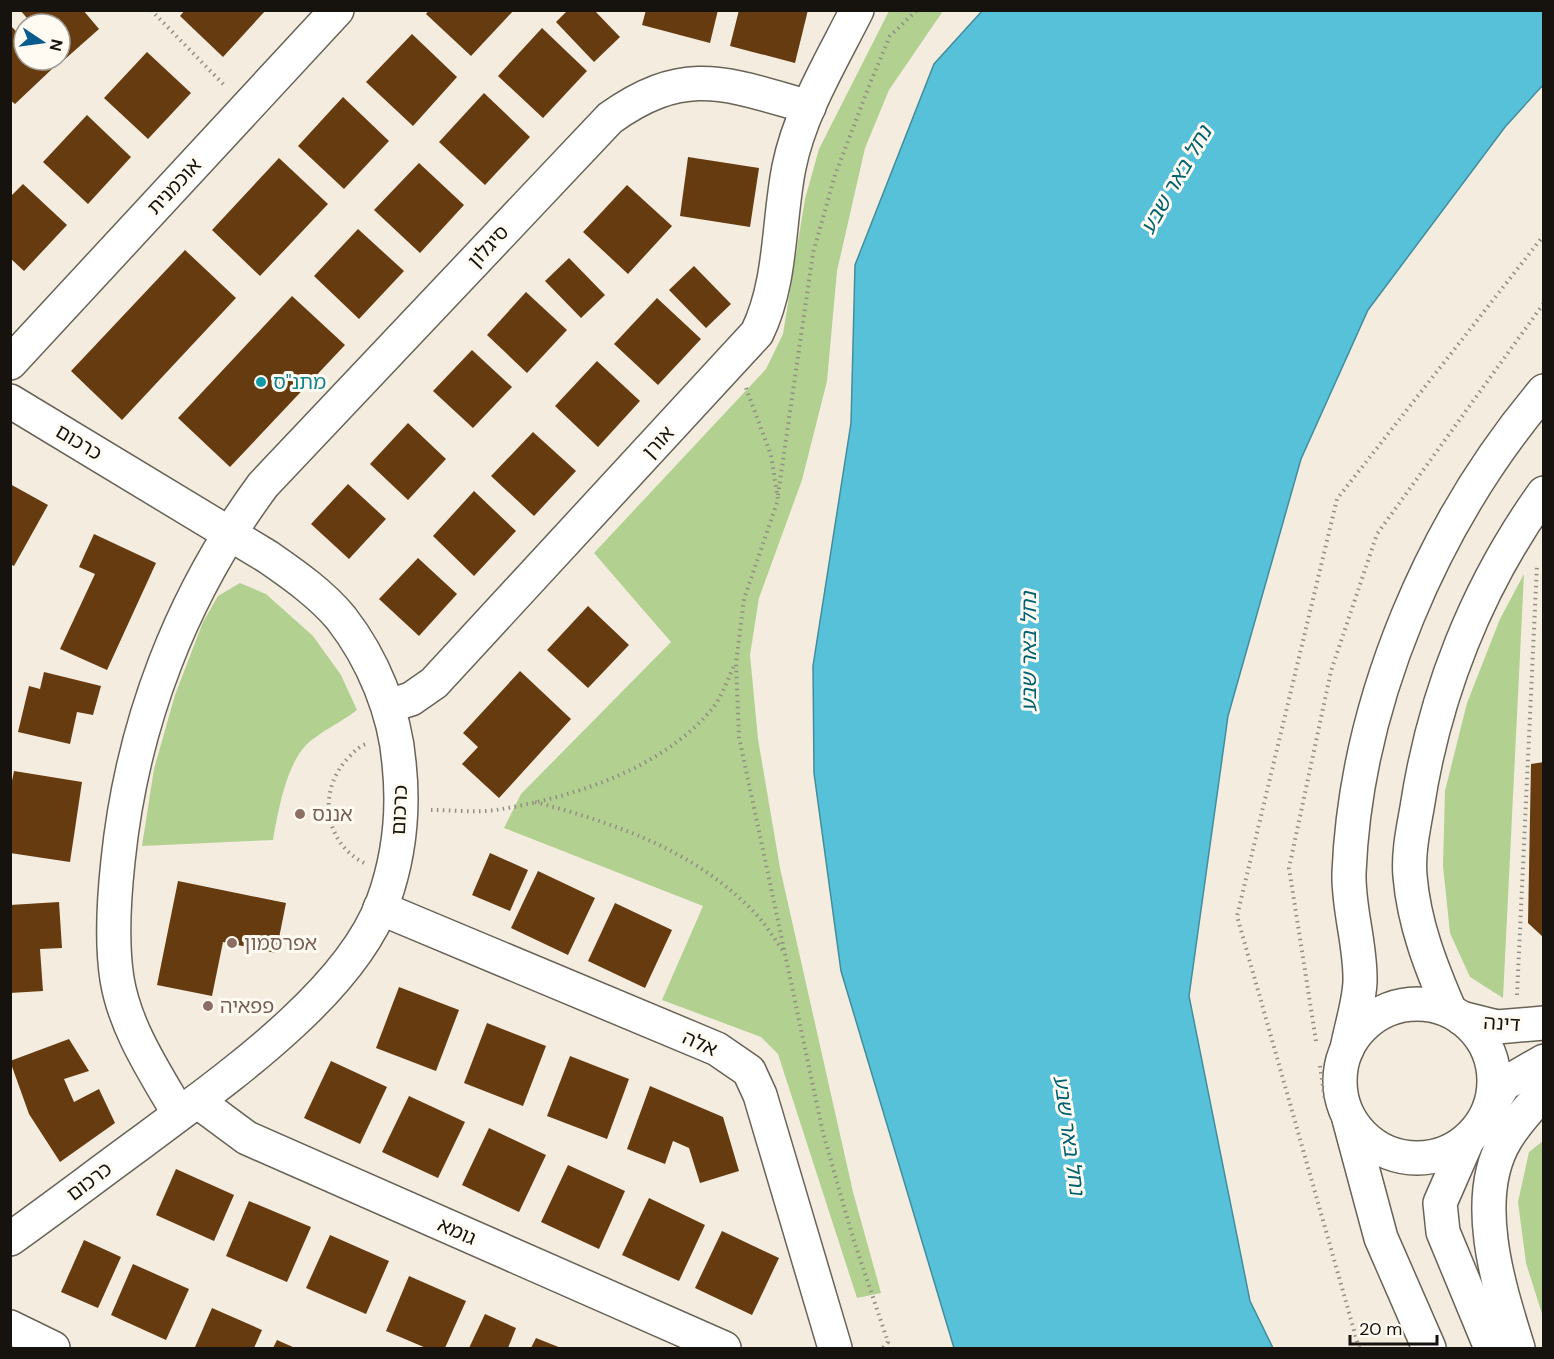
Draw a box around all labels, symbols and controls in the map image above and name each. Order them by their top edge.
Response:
north arrow [12,12,72,72]
text: N [45,37,68,53]
water label: נחל באר שבע [1134,119,1219,239]
street label: אוכמנית [141,152,207,220]
street label: סיגלון [462,219,514,273]
place label: מתנ"ס [273,369,326,395]
marker: מתנ"ס [254,375,268,389]
street label: כרכום [51,418,107,466]
street label: אורן [636,420,680,464]
water label: נחל באר שבע [1015,590,1043,712]
street label: כרכום [385,784,413,836]
place label: אננס [312,801,353,827]
marker: אננס [293,807,307,821]
place label: אפרסמון [244,930,317,956]
marker: אפרסמון [225,936,239,950]
place label: פפאיה [220,993,274,1019]
marker: פפאיה [201,999,215,1013]
street label: דינה [1483,1009,1521,1037]
street label: אלה [678,1024,722,1062]
water label: נחל באר שבע [1047,1074,1092,1198]
street label: כרכום [61,1156,117,1206]
street label: גומא [434,1211,481,1251]
scale bar [1350,1308,1437,1346]
text: 20 m [1359,1317,1402,1341]

